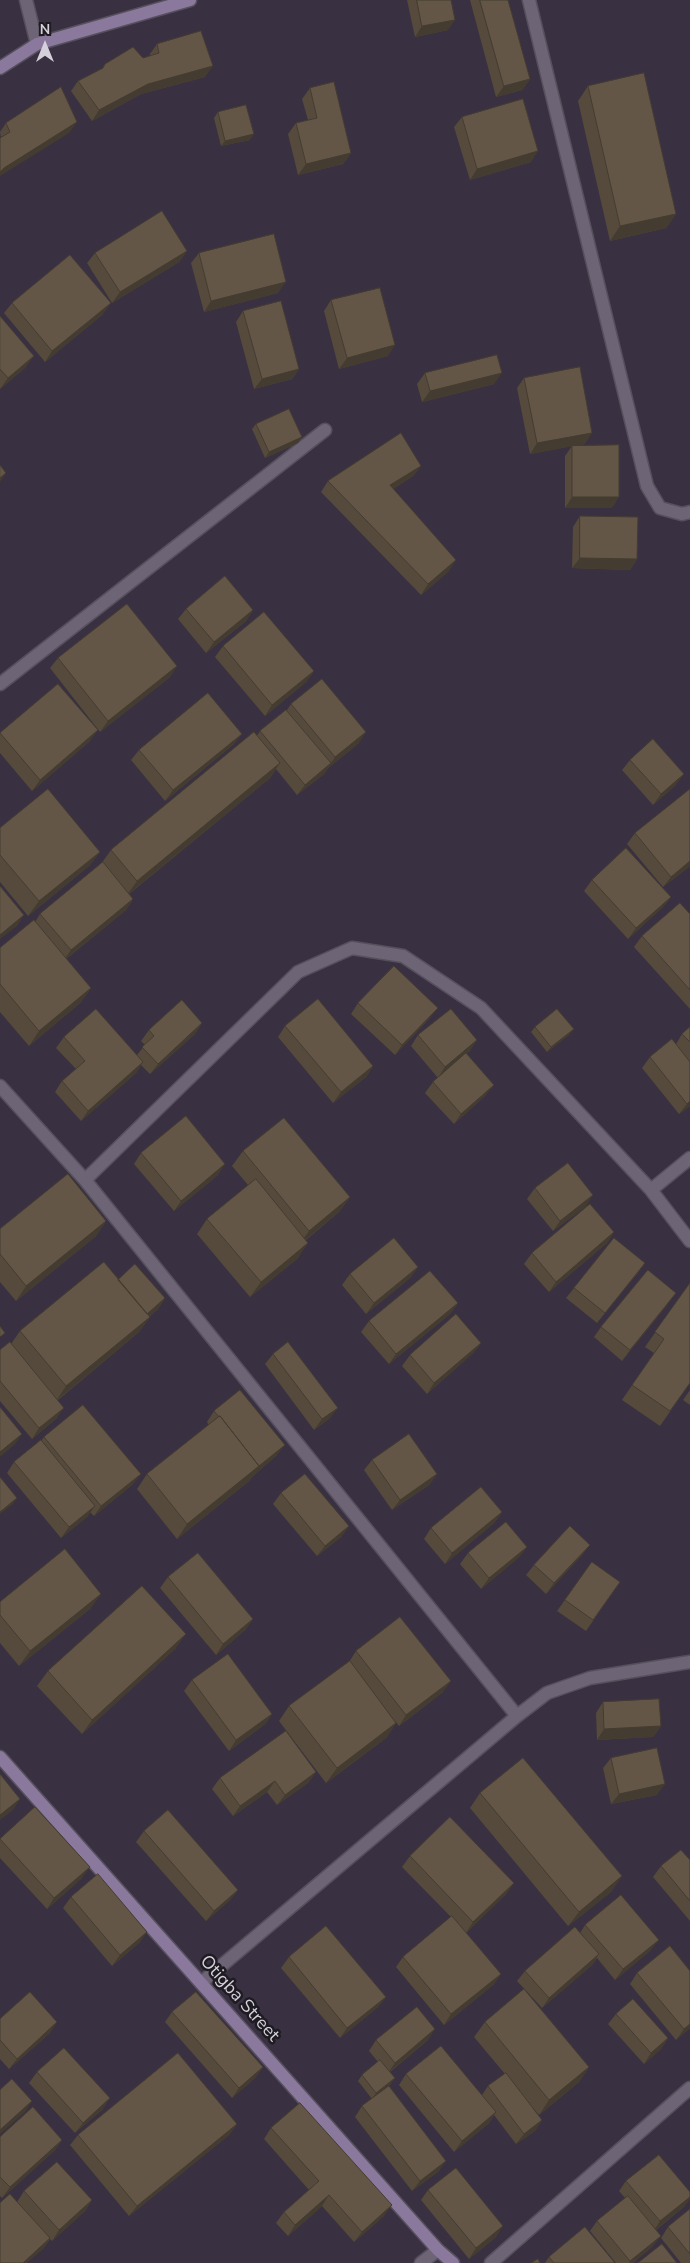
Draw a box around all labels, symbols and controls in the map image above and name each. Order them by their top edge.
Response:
north arrow [20,20,70,70]
text: N [40,20,50,39]
street label: Otigba Street [195,1951,283,2047]

